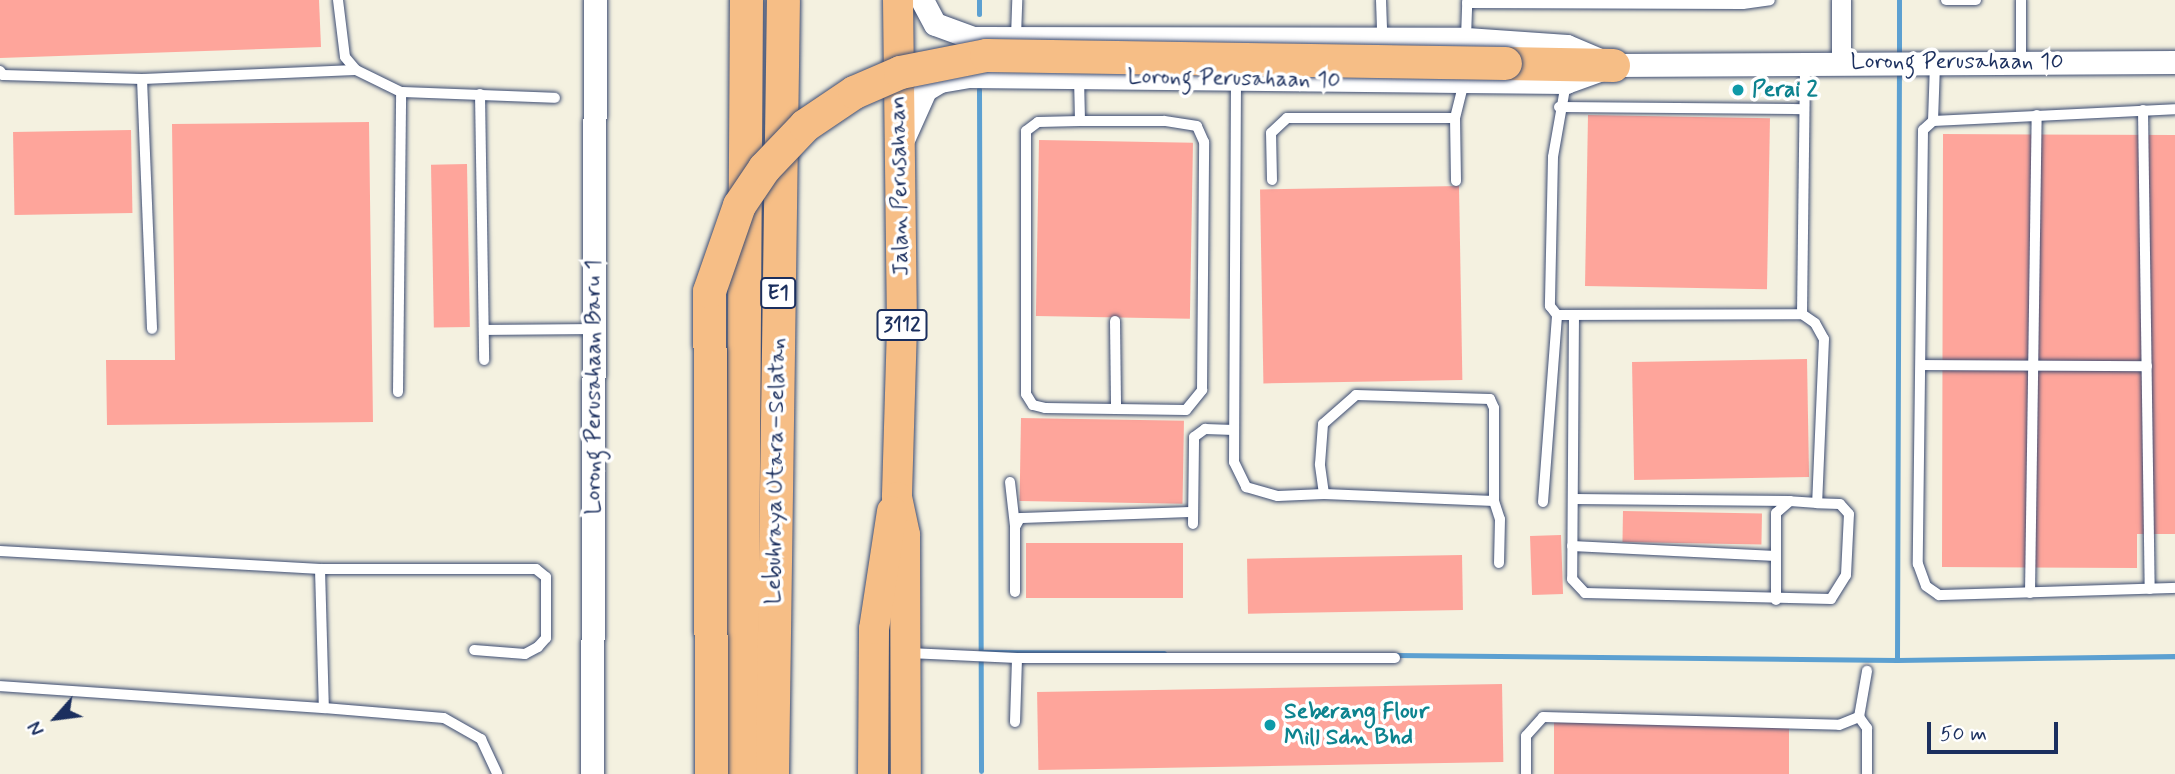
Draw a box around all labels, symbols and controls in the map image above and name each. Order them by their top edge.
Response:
street label: Lorong Perusahaan 10 [1851,48,2063,76]
street label: Lorong Perusahaan 10 [1128,63,1340,95]
place label: Perai 2 [1752,76,1818,104]
marker: Perai 2 [1730,82,1746,98]
street label: Jalan Perusahaan [885,97,915,275]
street label: Lorong Perusahaan Baru 1 [580,263,608,511]
road number: E1 [759,276,797,310]
road number: 3112 [876,308,928,342]
street label: Lebuhraya Utara–Selatan [760,338,792,604]
north arrow [21,683,91,753]
place label: Seberang Flour Mill Sdn Bhd [1284,698,1429,752]
scale bar [1930,708,2061,752]
text: N [23,717,51,740]
marker: Seberang Flour Mill Sdn Bhd [1262,717,1278,733]
text: 50 m [1940,720,1987,748]

